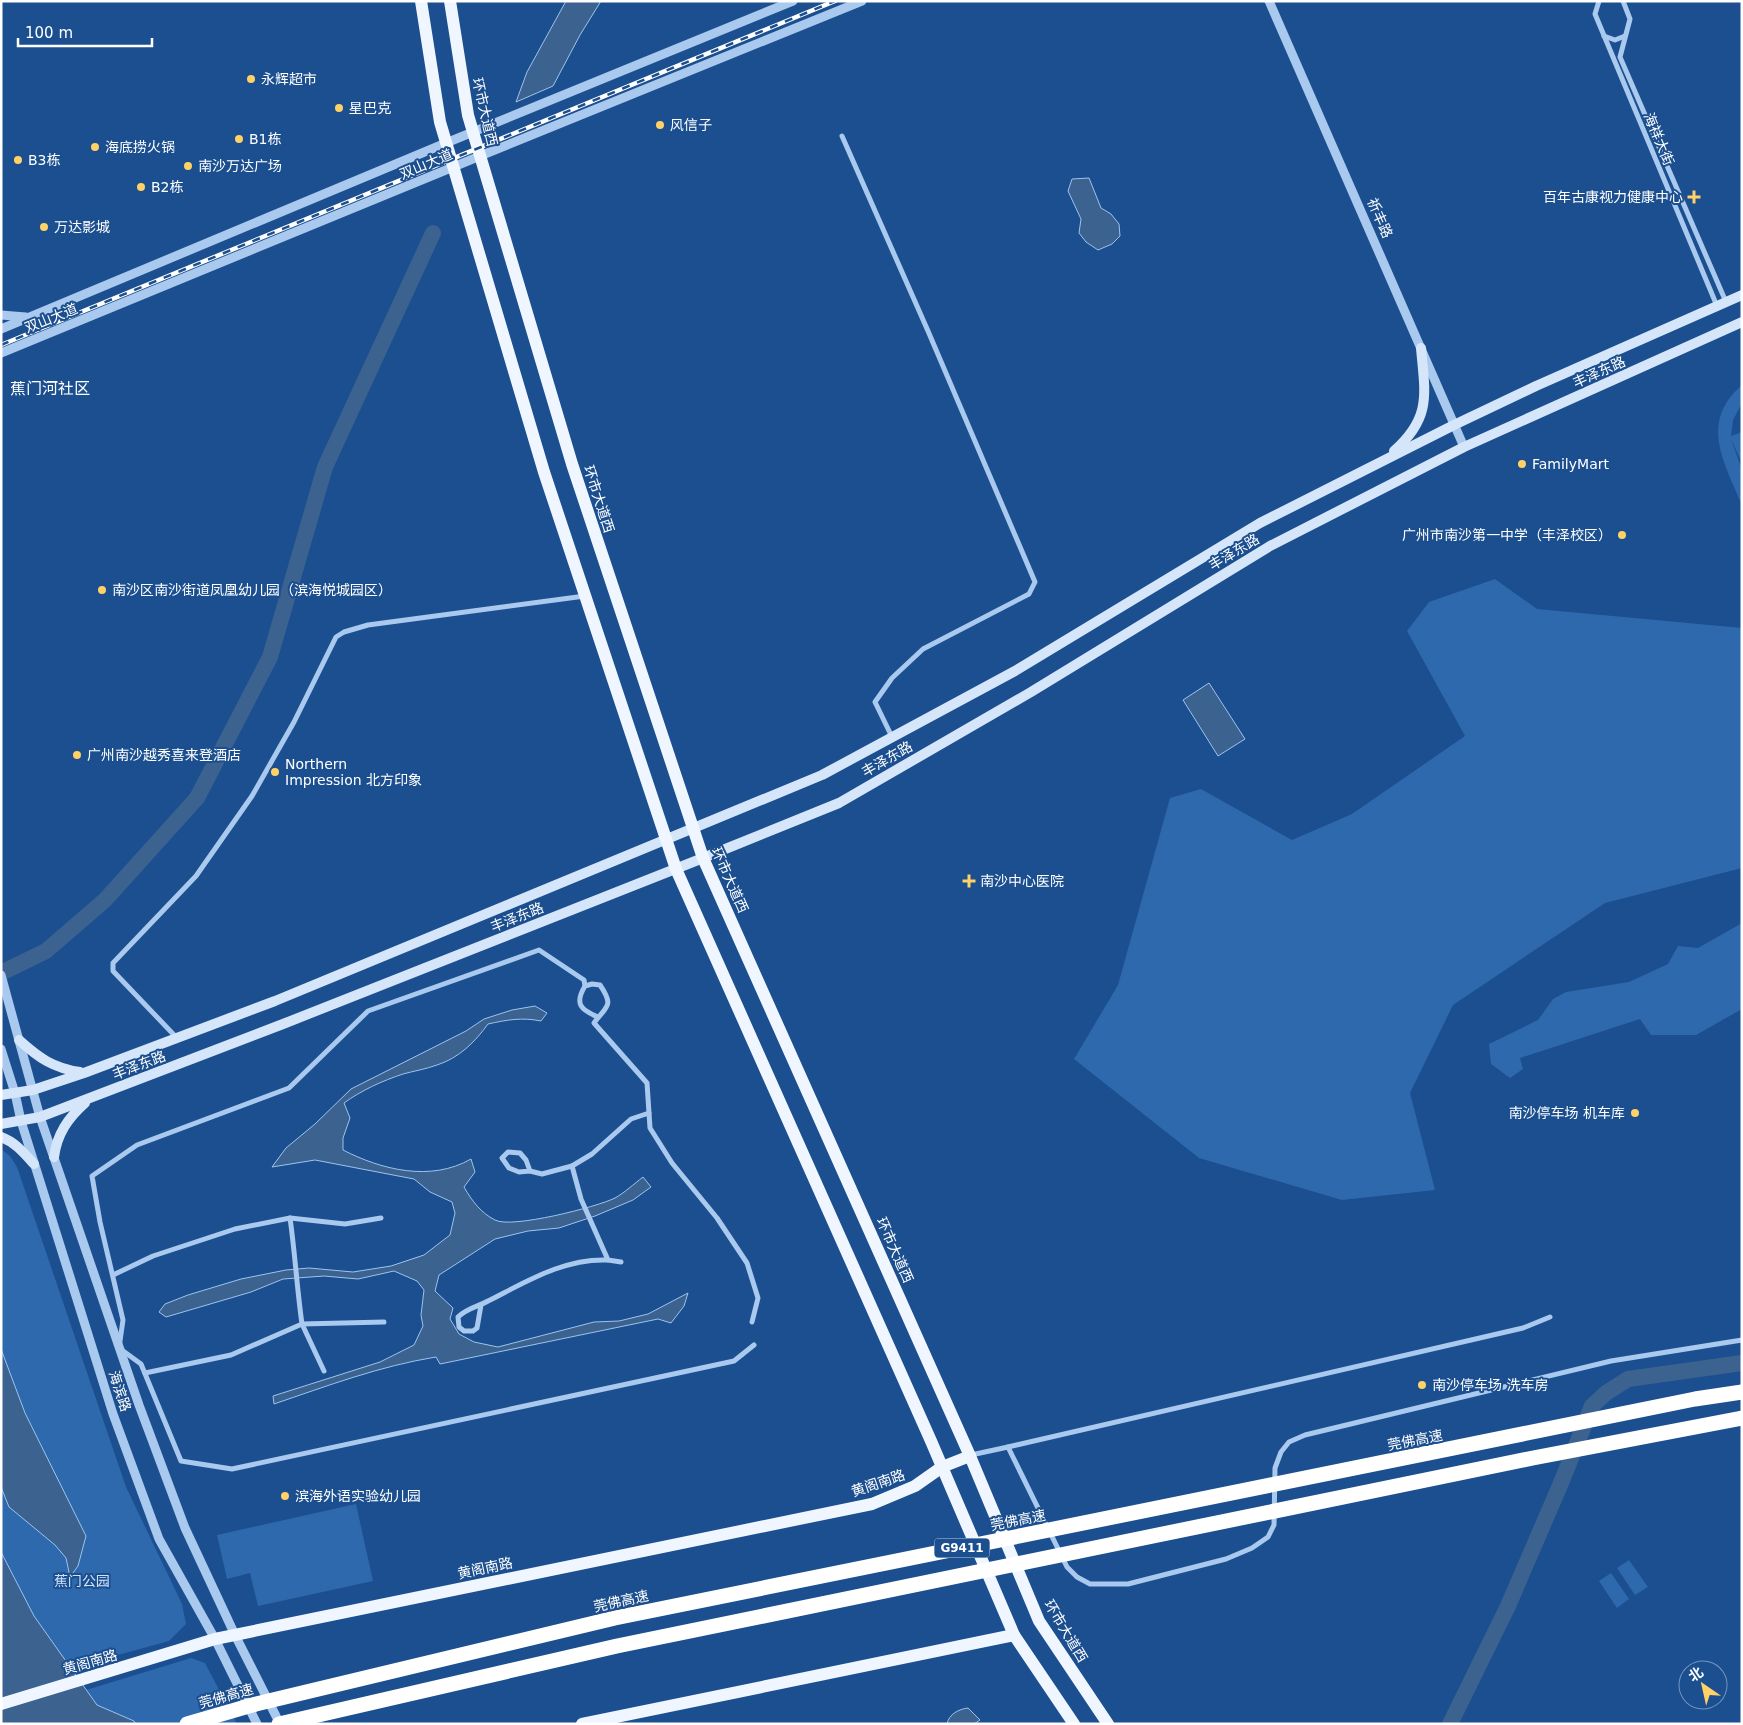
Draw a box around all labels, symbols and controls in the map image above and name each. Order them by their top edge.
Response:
scale bar [18,15,151,47]
text: 100 m [25,24,73,42]
place label: 永辉超市 [261,71,317,87]
marker: 永辉超市 [245,73,257,85]
street label: 环市大道西 [469,76,501,148]
place label: 星巴克 [349,100,391,116]
marker: 星巴克 [333,102,345,114]
street label: 海祥大街 [1641,110,1677,168]
place label: 风信子 [670,117,712,133]
marker: 风信子 [654,119,666,131]
place label: B1栋 [249,131,282,147]
marker: B1栋 [233,133,245,145]
place label: 海底捞火锅 [105,139,175,155]
marker: 海底捞火锅 [89,141,101,153]
street label: 双山大道 [397,146,455,182]
place label: B3栋 [28,152,61,168]
marker: B3栋 [12,154,24,166]
place label: 南沙万达广场 [198,158,282,174]
marker: 南沙万达广场 [182,160,194,172]
place label: B2栋 [151,179,184,195]
marker: B2栋 [135,181,147,193]
place label: 百年古康视力健康中心 [1543,189,1683,205]
marker: 百年古康视力健康中心 [1687,190,1701,204]
street label: 祈丰路 [1364,196,1396,240]
place label: 万达影城 [54,219,110,235]
marker: 万达影城 [38,221,50,233]
street label: 双山大道 [22,300,80,336]
street label: 丰泽东路 [1570,353,1628,391]
district label: 蕉门河社区 [10,379,90,398]
place label: FamilyMart [1532,456,1609,472]
marker: FamilyMart [1516,458,1528,470]
street label: 环市大道西 [581,463,617,535]
place label: 广州市南沙第一中学（丰泽校区） [1402,527,1612,543]
marker: 广州市南沙第一中学（丰泽校区） [1616,529,1628,541]
street label: 丰泽东路 [1206,531,1262,573]
place label: 南沙区南沙街道凤凰幼儿园（滨海悦城园区） [112,582,392,598]
marker: 南沙区南沙街道凤凰幼儿园（滨海悦城园区） [96,584,108,596]
street label: 丰泽东路 [859,738,915,780]
place label: 广州南沙越秀喜来登酒店 [87,747,241,763]
marker: 广州南沙越秀喜来登酒店 [71,749,83,761]
place label: Northern Impression 北方印象 [285,756,422,788]
marker: Northern Impression 北方印象 [269,766,281,778]
street label: 环市大道西 [708,845,752,915]
place label: 南沙中心医院 [980,873,1064,889]
marker: 南沙中心医院 [962,874,976,888]
street label: 丰泽东路 [488,899,546,935]
street label: 丰泽东路 [110,1047,168,1083]
place label: 南沙停车场 机车库 [1509,1105,1625,1121]
marker: 南沙停车场 机车库 [1629,1107,1641,1119]
street label: 环市大道西 [873,1215,917,1285]
street label: 海滨路 [106,1369,134,1413]
place label: 南沙停车场 洗车房 [1432,1377,1548,1393]
marker: 南沙停车场 洗车房 [1416,1379,1428,1391]
street label: 莞佛高速 [1386,1427,1444,1453]
street label: 黄阁南路 [849,1466,907,1500]
place label: 滨海外语实验幼儿园 [295,1488,421,1504]
marker: 滨海外语实验幼儿园 [279,1490,291,1502]
street label: 莞佛高速 [989,1507,1047,1533]
road number: G9411 [934,1539,990,1558]
street label: 黄阁南路 [456,1554,514,1582]
park label: 蕉门公园 [54,1573,110,1589]
street label: 莞佛高速 [592,1587,650,1615]
street label: 环市大道西 [1041,1597,1091,1665]
street label: 黄阁南路 [61,1647,119,1677]
north arrow [1678,1660,1728,1710]
text: 北 [1685,1664,1706,1685]
street label: 莞佛高速 [197,1681,255,1711]

